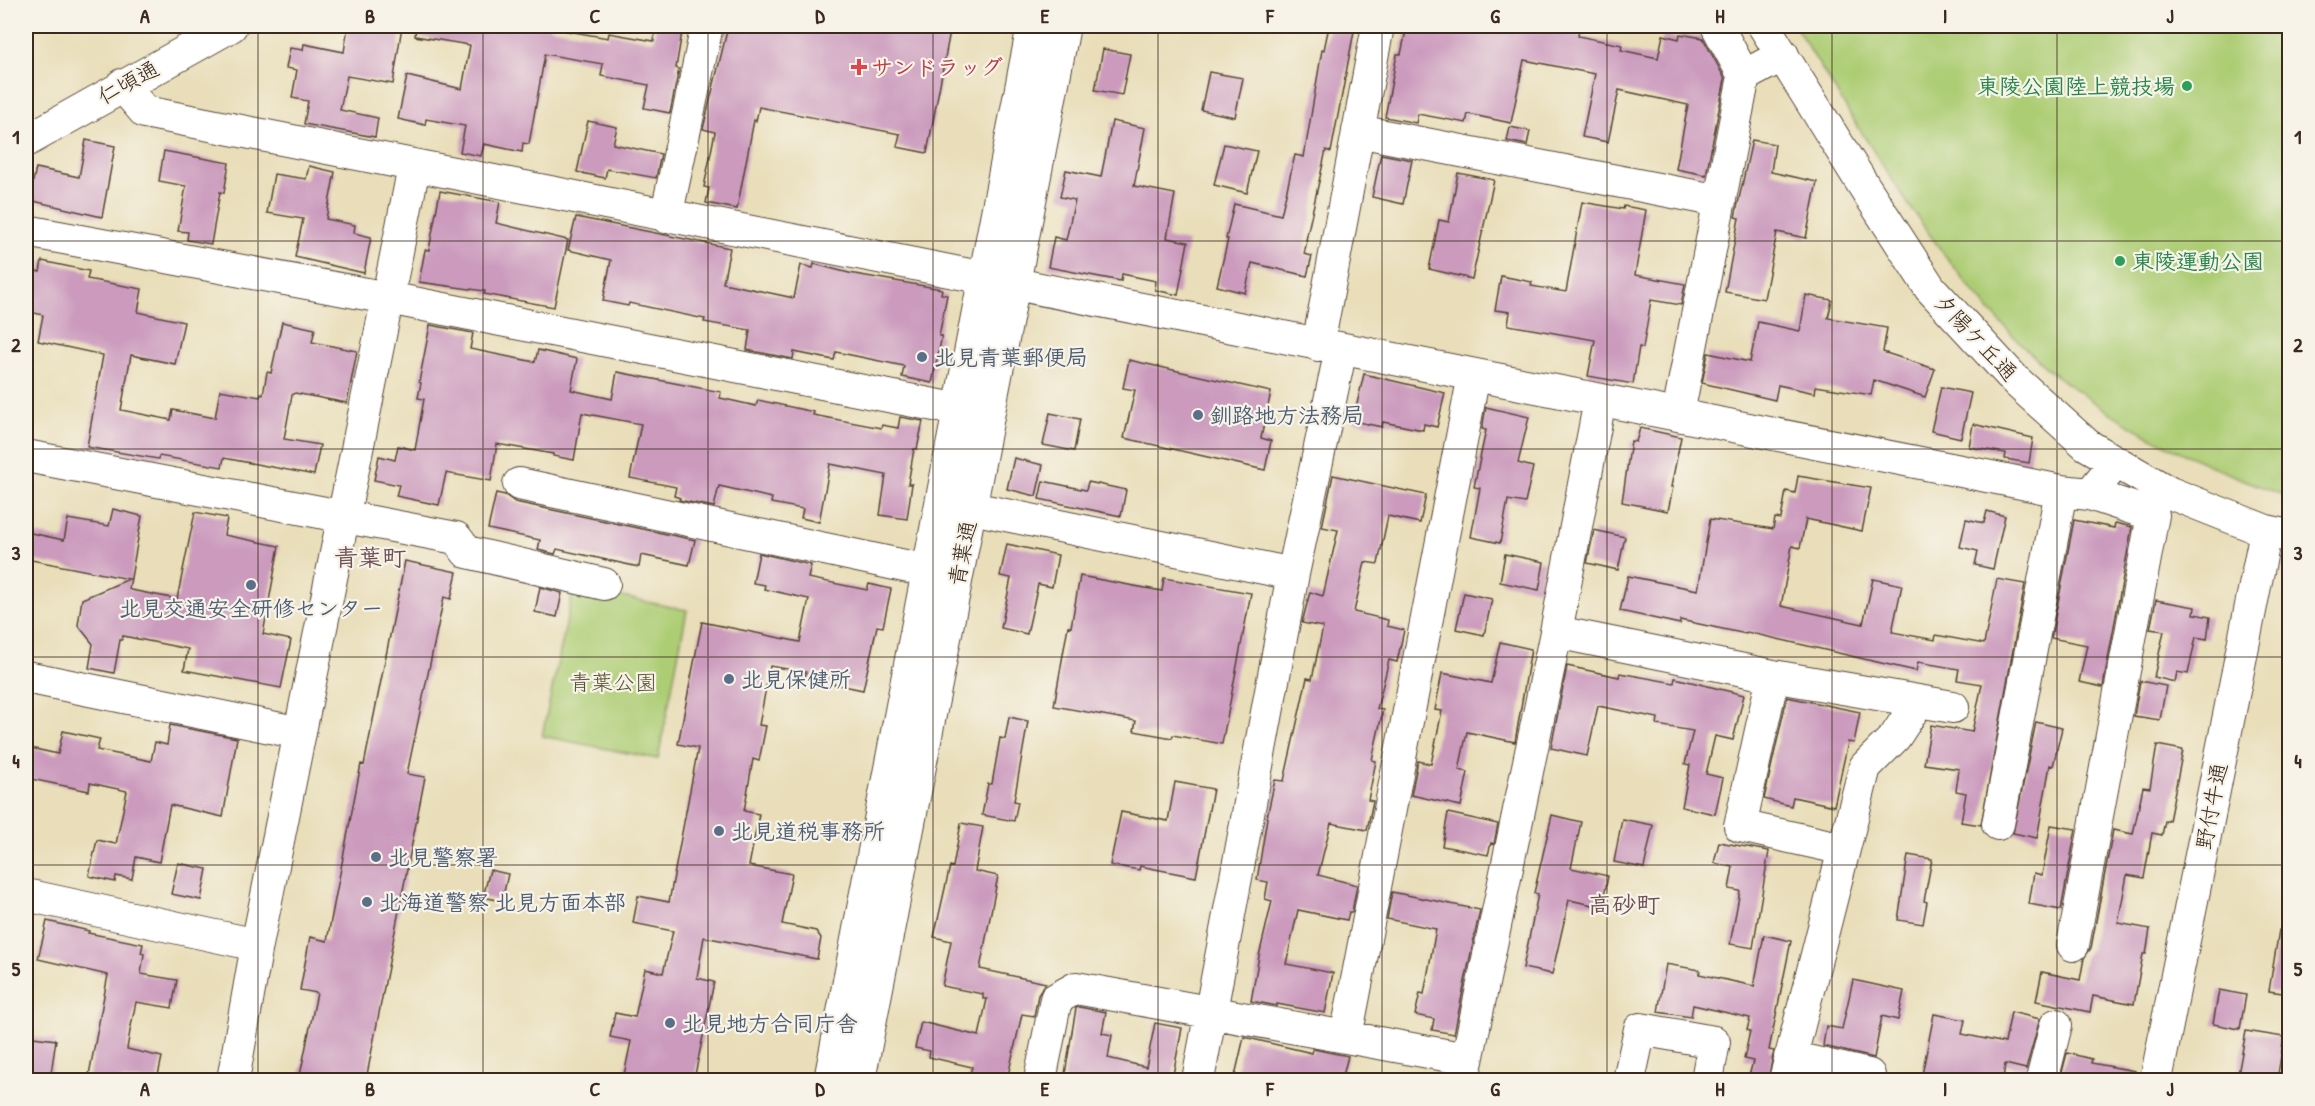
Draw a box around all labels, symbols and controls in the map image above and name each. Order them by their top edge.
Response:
text: A [140,2,150,29]
text: B [365,2,375,29]
text: C [590,2,601,29]
text: D [815,2,825,29]
text: E [1041,2,1050,29]
text: F [1265,2,1275,29]
text: G [1490,2,1500,29]
text: H [1715,2,1725,29]
text: I [1943,2,1947,29]
text: J [2166,2,2174,29]
place label: サンドラッグ [871,52,1003,82]
street label: 仁頃通 [92,53,164,111]
marker: サンドラッグ [852,60,866,74]
place label: 東陵公園陸上競技場 [1977,71,2175,101]
marker: 東陵公園陸上競技場 [2180,79,2194,93]
text: 1 [12,123,20,150]
text: 1 [2294,123,2302,150]
place label: 東陵運動公園 [2132,246,2264,276]
marker: 東陵運動公園 [2113,254,2127,268]
street label: 夕陽ケ丘通 [1928,287,2024,387]
text: 2 [11,331,21,358]
text: 2 [2293,331,2303,358]
place label: 北見青葉郵便局 [934,342,1088,372]
marker: 北見青葉郵便局 [915,350,929,364]
place label: 釧路地方法務局 [1210,400,1364,430]
marker: 釧路地方法務局 [1191,408,1205,422]
street label: 青葉通 [941,518,983,588]
text: 3 [12,539,21,566]
text: 3 [2294,539,2303,566]
district label: 青葉町 [334,541,406,573]
marker: 北見交通安全研修センター [244,578,258,592]
place label: 北見交通安全研修センター [119,593,383,623]
place label: 北見保健所 [741,664,851,694]
park label: 青葉公園 [569,667,657,697]
marker: 北見保健所 [722,672,736,686]
text: 4 [12,747,20,774]
text: 4 [2294,747,2302,774]
street label: 野付牛通 [2188,760,2234,852]
place label: 北見道税事務所 [731,816,885,846]
marker: 北見道税事務所 [712,824,726,838]
place label: 北見警察署 [388,842,498,872]
marker: 北見警察署 [369,850,383,864]
place label: 北海道警察 北見方面本部 [379,887,626,917]
district label: 高砂町 [1588,888,1660,920]
marker: 北海道警察 北見方面本部 [360,895,374,909]
text: 5 [12,955,21,982]
text: 5 [2294,955,2303,982]
place label: 北見地方合同庁舎 [682,1008,858,1038]
marker: 北見地方合同庁舎 [663,1016,677,1030]
text: A [140,1075,150,1102]
text: B [365,1075,375,1102]
text: C [590,1075,601,1102]
text: D [815,1075,825,1102]
text: E [1041,1075,1050,1102]
text: F [1265,1075,1275,1102]
text: G [1490,1075,1500,1102]
text: H [1715,1075,1725,1102]
text: I [1943,1075,1947,1102]
text: J [2166,1075,2174,1102]

